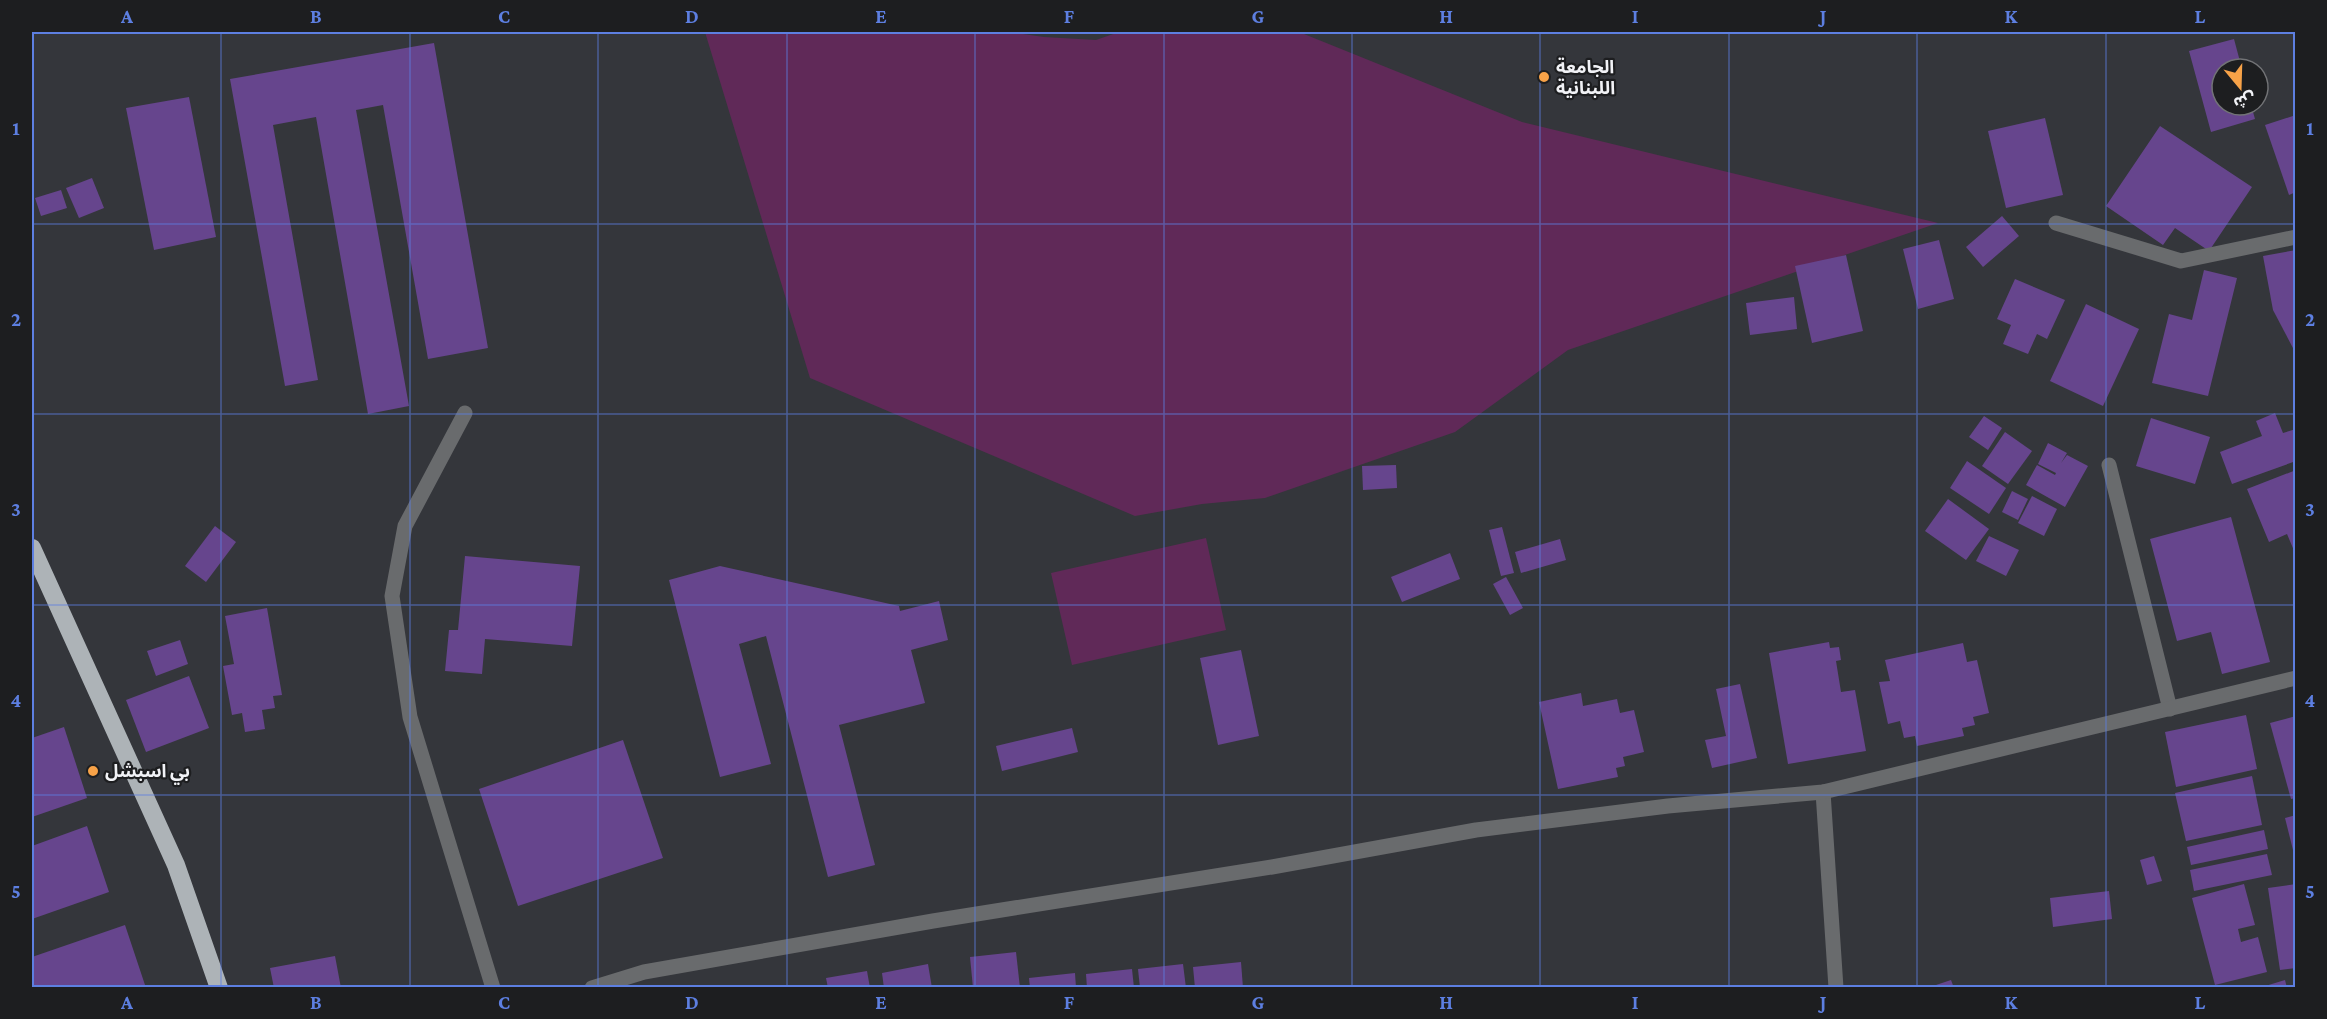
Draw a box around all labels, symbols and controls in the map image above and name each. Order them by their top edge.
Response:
text: A [120,5,134,27]
text: B [310,5,322,27]
text: C [498,5,510,27]
text: D [685,5,699,27]
text: E [875,5,887,27]
text: F [1064,5,1075,27]
text: G [1252,5,1265,27]
text: H [1439,5,1453,27]
text: I [1632,5,1639,27]
text: J [1818,5,1827,27]
text: K [2005,5,2019,27]
text: L [2195,5,2206,27]
place label: الجامعة اللبنانية [1556,57,1615,98]
north arrow [2210,57,2270,117]
marker: الجامعة اللبنانية [1537,70,1551,84]
text: ش [2231,88,2258,112]
text: 1 [12,117,20,139]
text: 1 [2306,117,2314,139]
text: 2 [11,308,21,330]
text: 2 [2305,308,2315,330]
text: 3 [11,498,21,520]
text: 3 [2305,498,2315,520]
text: 4 [11,689,22,711]
text: 4 [2305,689,2316,711]
place label: بي اسبشل [105,761,190,785]
marker: بي اسبشل [86,764,100,778]
text: 5 [11,880,21,902]
text: 5 [2305,880,2315,902]
text: A [120,991,134,1013]
text: B [310,991,322,1013]
text: C [498,991,510,1013]
text: D [685,991,699,1013]
text: E [875,991,887,1013]
text: F [1064,991,1075,1013]
text: G [1252,991,1265,1013]
text: H [1439,991,1453,1013]
text: I [1632,991,1639,1013]
text: J [1818,991,1827,1013]
text: K [2005,991,2019,1013]
text: L [2195,991,2206,1013]

